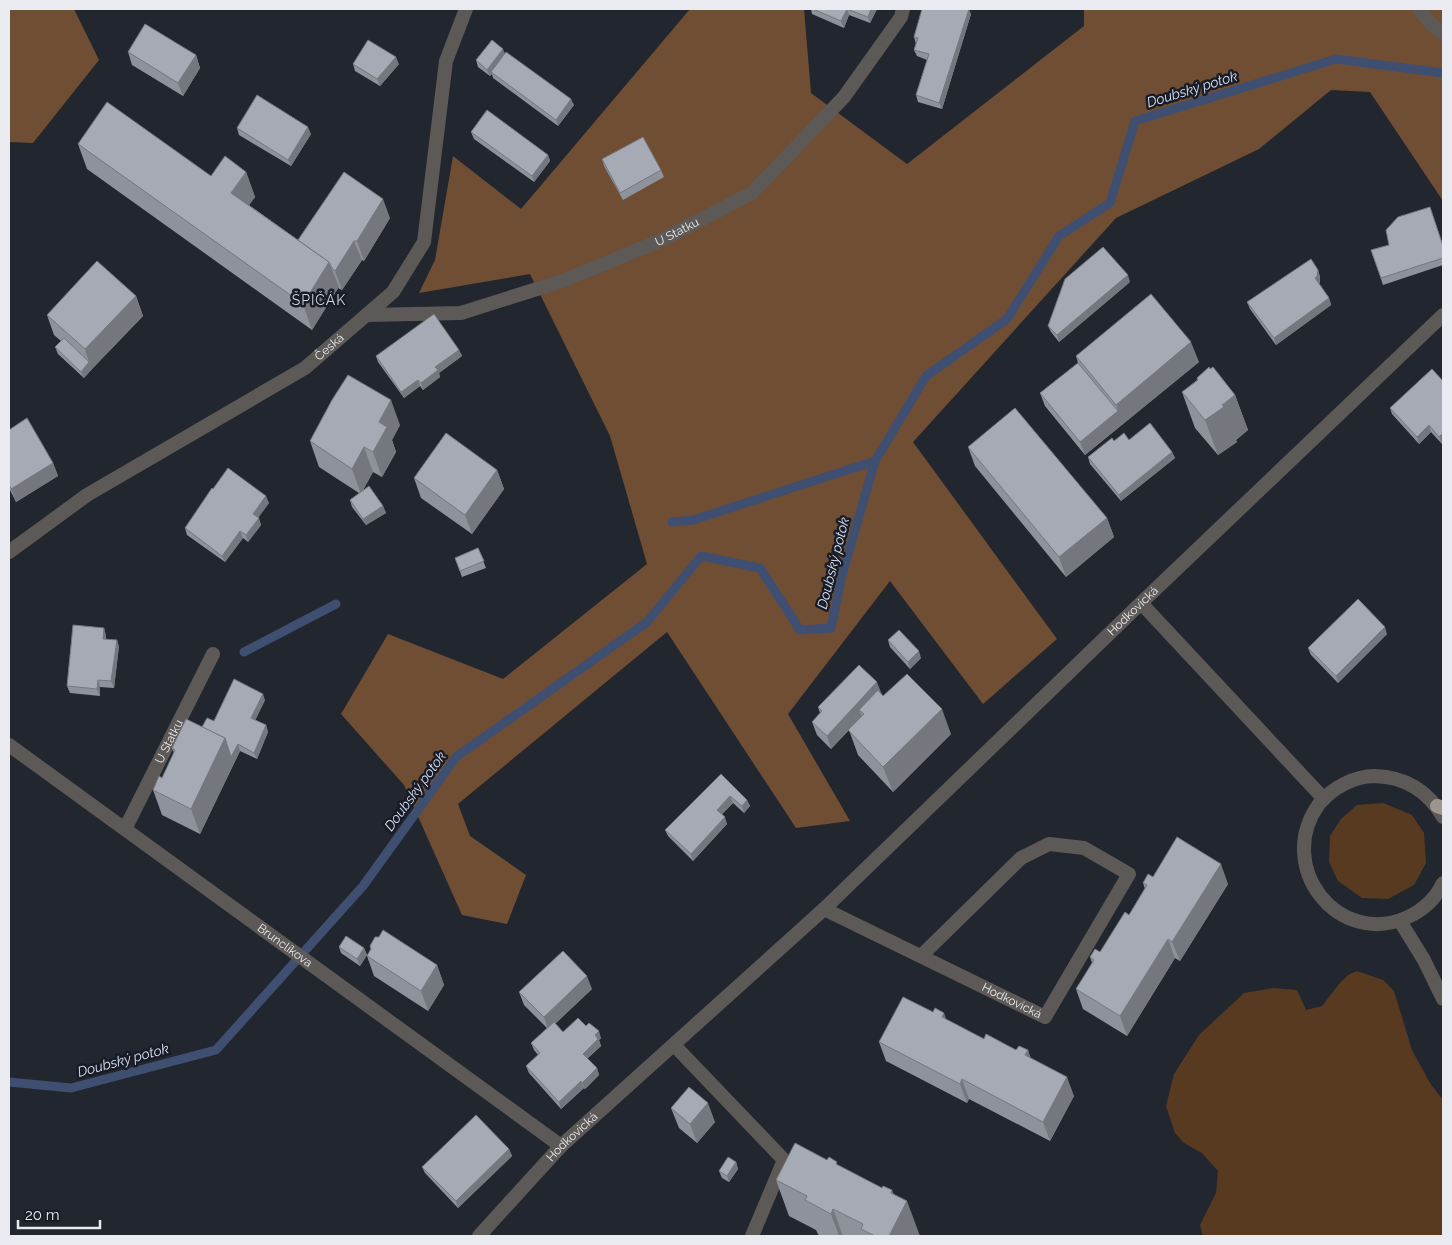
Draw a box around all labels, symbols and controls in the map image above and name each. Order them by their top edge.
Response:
water label: Doubský potok [1145,67,1240,110]
street label: U Statku [653,215,701,249]
district label: ŠPIČÁK [292,290,346,308]
street label: Česká [312,331,347,363]
water label: Doubský potok [814,515,852,611]
street label: Hodkovická [1105,583,1161,638]
street label: U Statku [152,717,186,766]
water label: Doubský potok [381,748,449,834]
street label: Brunclíkova [255,921,315,970]
street label: Hodkovická [980,980,1044,1021]
water label: Doubský potok [76,1040,171,1080]
street label: Hodkovická [544,1110,600,1164]
scale bar [18,1198,100,1230]
text: 20 m [25,1206,60,1224]

